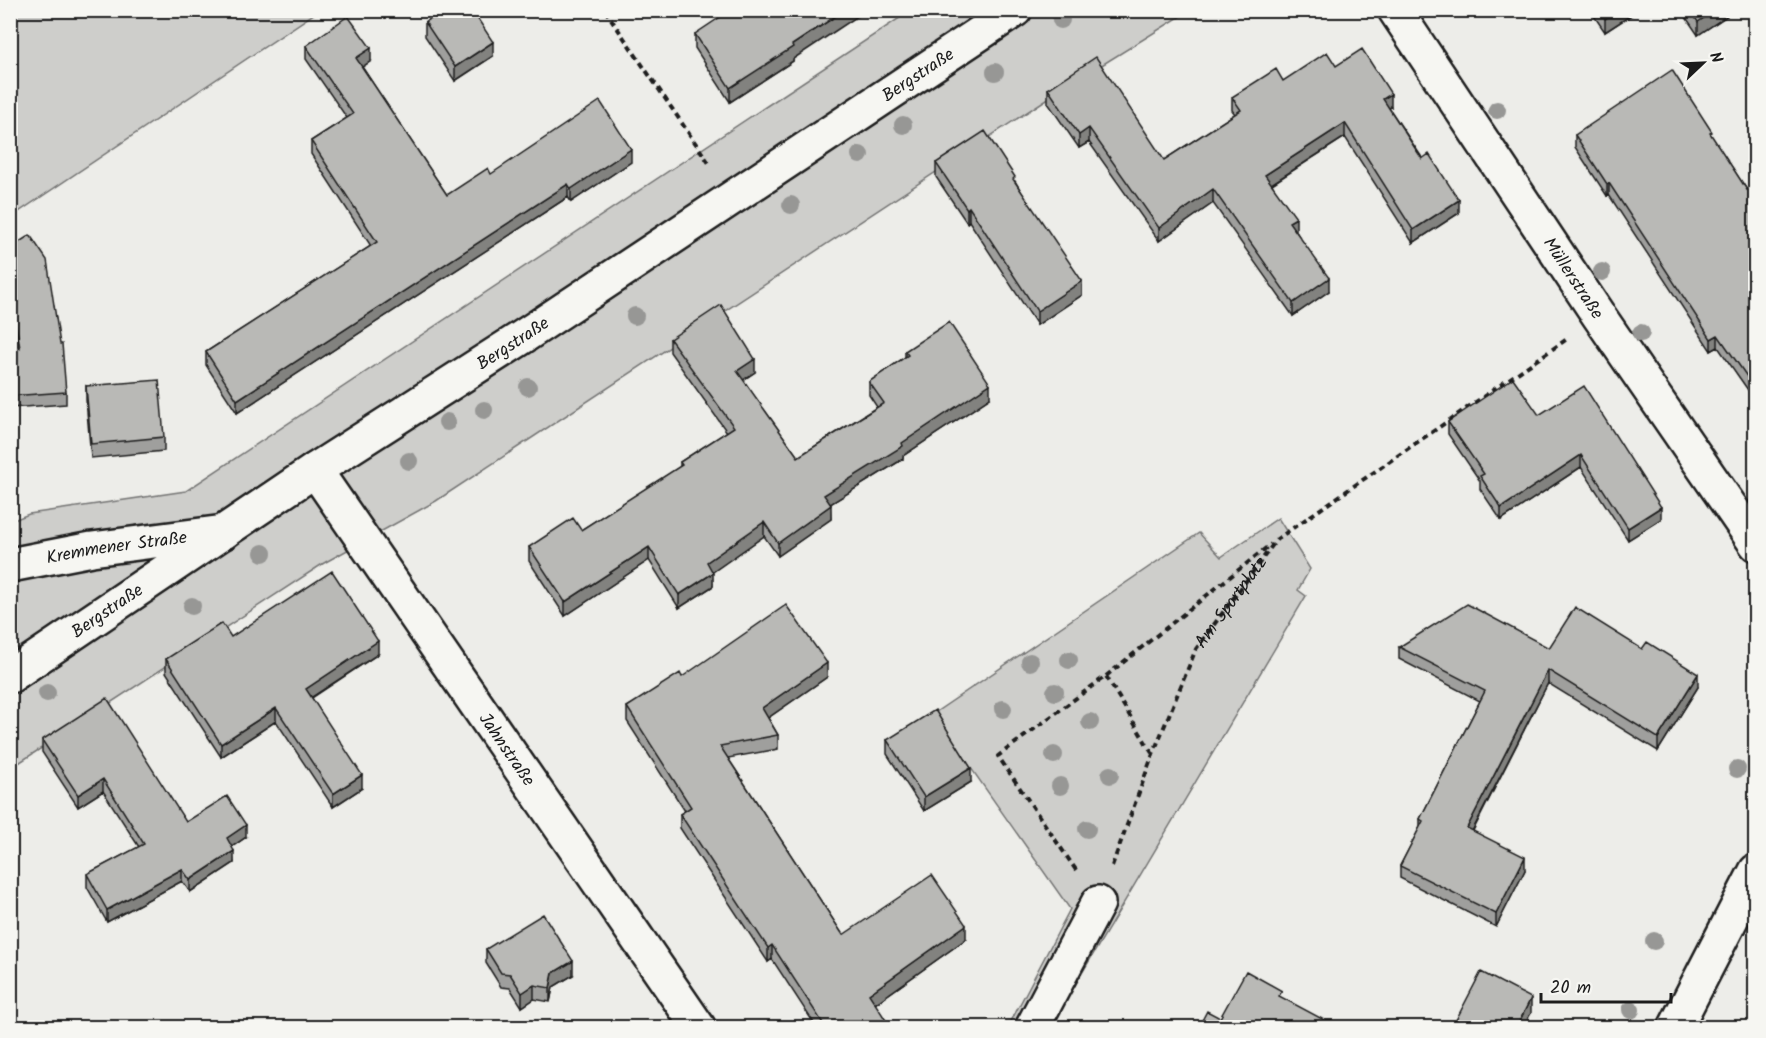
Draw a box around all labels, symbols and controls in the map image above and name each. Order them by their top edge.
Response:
north arrow [1673,33,1733,93]
street label: Bergstraße [877,41,961,111]
text: N [1702,48,1729,67]
street label: Müllerstraße [1534,232,1610,326]
street label: Bergstraße [471,310,556,379]
street label: Kremmener Straße [44,524,189,574]
street label: Am Sportplatz [1188,551,1276,655]
street label: Bergstraße [66,577,150,647]
street label: Jahnstraße [470,707,542,793]
scale bar [1541,966,1672,1004]
text: 20 m [1550,974,1591,1003]

